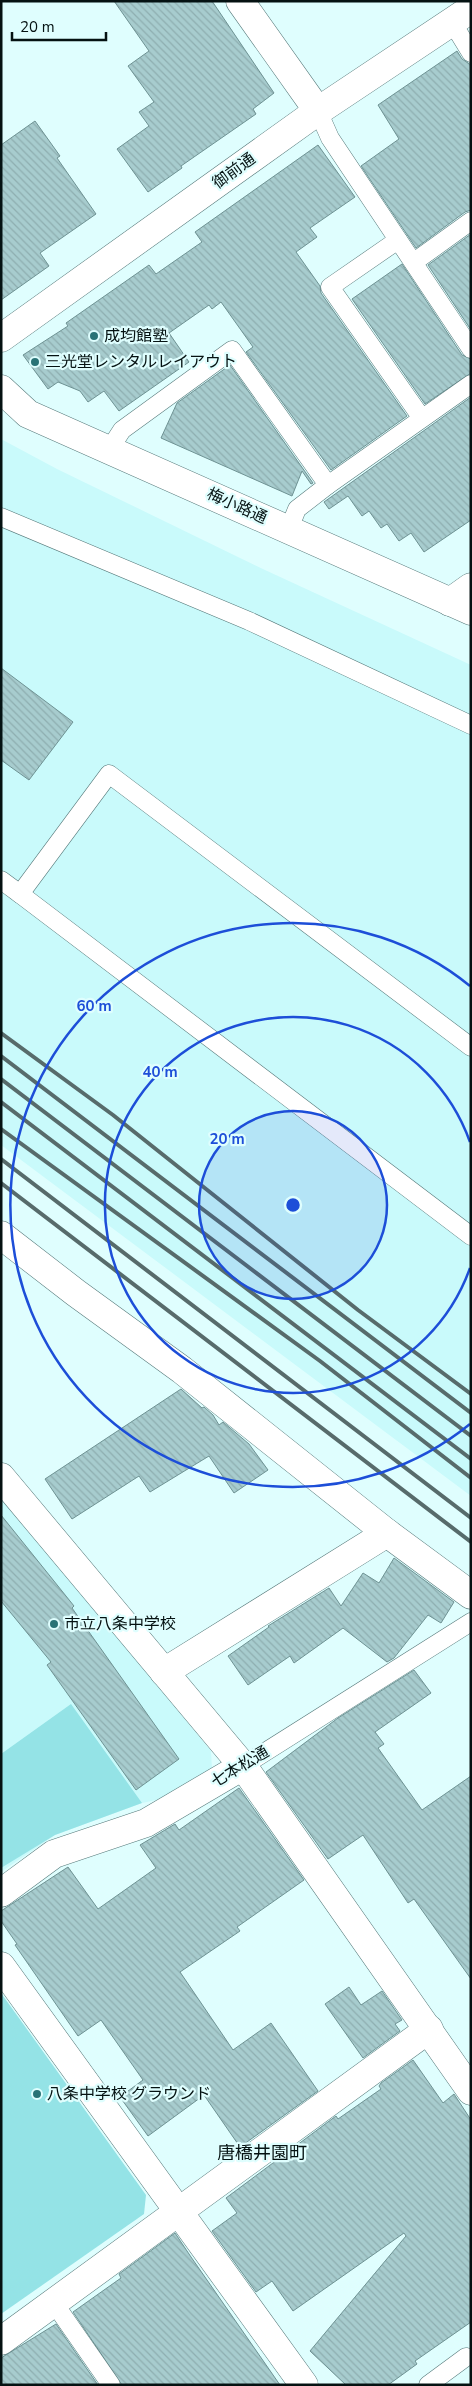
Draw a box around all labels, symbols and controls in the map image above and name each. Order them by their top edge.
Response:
scale bar [12,10,106,42]
text: 20 m [20,17,55,37]
street label: 御前通 [208,148,260,194]
place label: 成均館塾 [104,325,168,347]
marker: 成均館塾 [88,330,100,342]
place label: 三光堂レンタルレイアウト [45,351,237,373]
marker: 三光堂レンタルレイアウト [29,356,41,368]
street label: 梅小路通 [203,483,271,529]
text: 60 m [76,996,112,1016]
text: 40 m [142,1062,178,1082]
text: 20 m [209,1129,245,1149]
centre of rings [284,1196,302,1214]
place label: 市立八条中学校 [64,1613,176,1635]
marker: 市立八条中学校 [48,1618,60,1630]
street label: 七本松通 [207,1741,273,1793]
place label: 八条中学校 グラウンド [47,2083,211,2105]
marker: 八条中学校 グラウンド [31,2088,43,2100]
district label: 唐橋井園町 [217,2141,307,2165]

